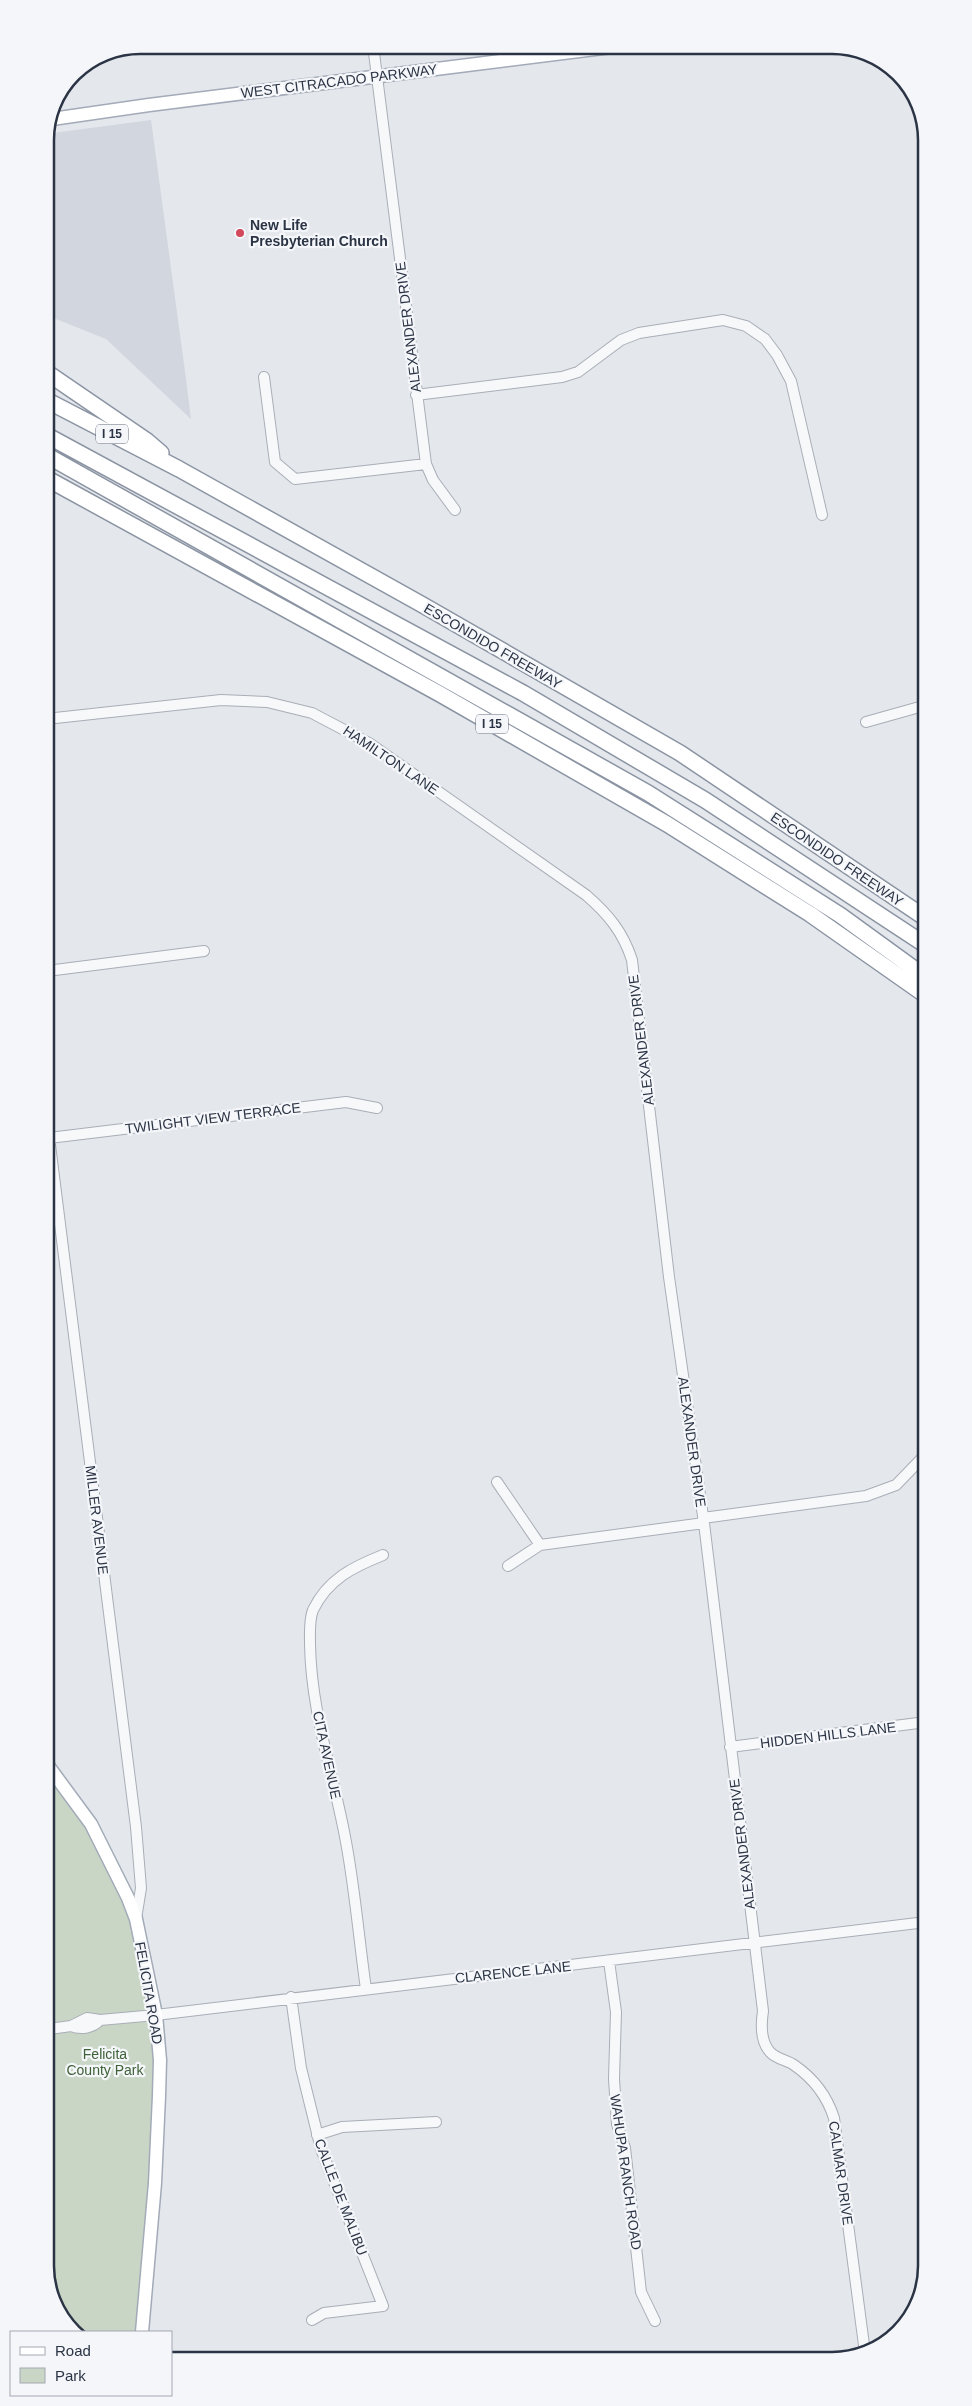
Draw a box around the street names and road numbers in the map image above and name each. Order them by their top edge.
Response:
street label: WEST CITRACADO PARKWAY [240,61,439,101]
street label: ALEXANDER DRIVE [392,261,424,393]
road number: I 15 [96,424,128,444]
street label: ESCONDIDO FREEWAY [421,600,565,692]
road number: I 15 [476,714,508,734]
street label: HAMILTON LANE [340,722,442,798]
street label: ESCONDIDO FREEWAY [768,809,907,910]
street label: ALEXANDER DRIVE [625,974,657,1106]
street label: TWILIGHT VIEW TERRACE [124,1099,302,1137]
street label: ALEXANDER DRIVE [675,1376,709,1508]
street label: MILLER AVENUE [82,1464,112,1576]
street label: CITA AVENUE [310,1709,344,1801]
street label: HIDDEN HILLS LANE [759,1719,897,1751]
street label: ALEXANDER DRIVE [726,1778,758,1910]
street label: FELICITA ROAD [132,1940,166,2046]
street label: CLARENCE LANE [454,1958,572,1986]
street label: WAHUPA RANCH ROAD [607,2093,645,2251]
street label: CALMAR DRIVE [826,2120,856,2226]
street label: CALLE DE MALIBU [311,2136,371,2258]

